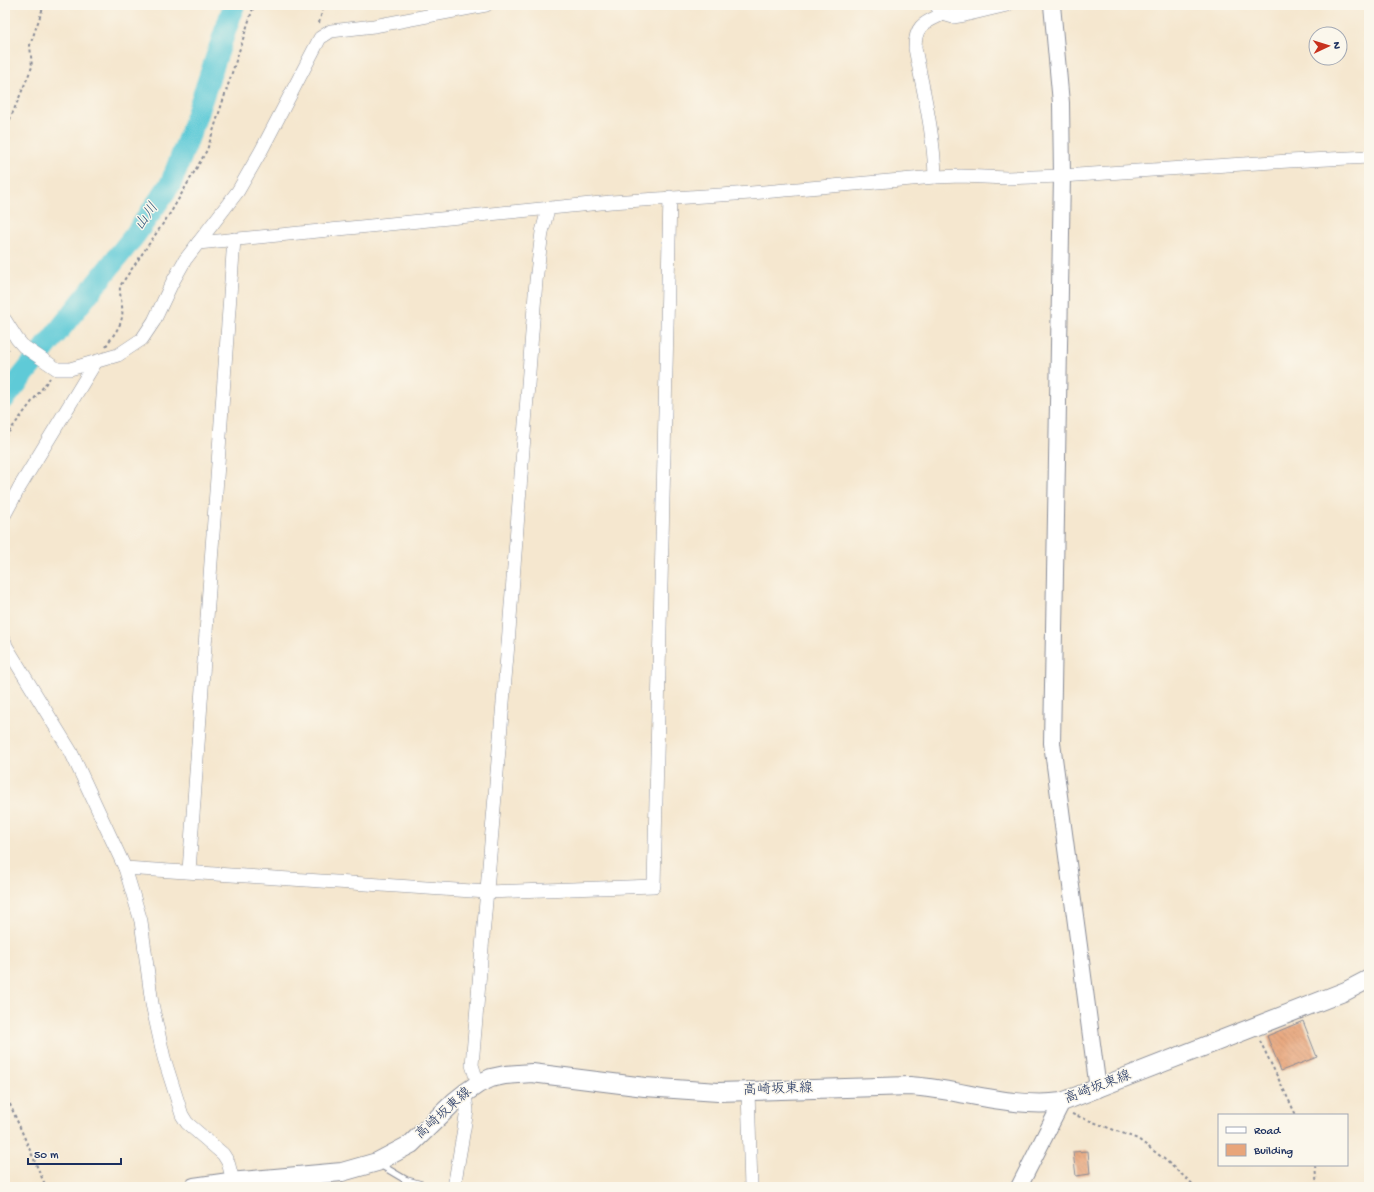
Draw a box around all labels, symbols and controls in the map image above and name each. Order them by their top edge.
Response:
north arrow [1308,26,1348,66]
text: N [1330,41,1342,49]
water label: 山川 [131,200,163,234]
street label: 高崎坂東線 [1062,1068,1134,1108]
street label: 高崎坂東線 [743,1080,813,1100]
street label: 高崎坂東線 [412,1084,476,1144]
legend [1218,1114,1348,1166]
text: Road [1254,1125,1281,1139]
scale bar [28,1140,121,1166]
text: Building [1253,1145,1293,1159]
text: 50 m [34,1149,59,1163]

